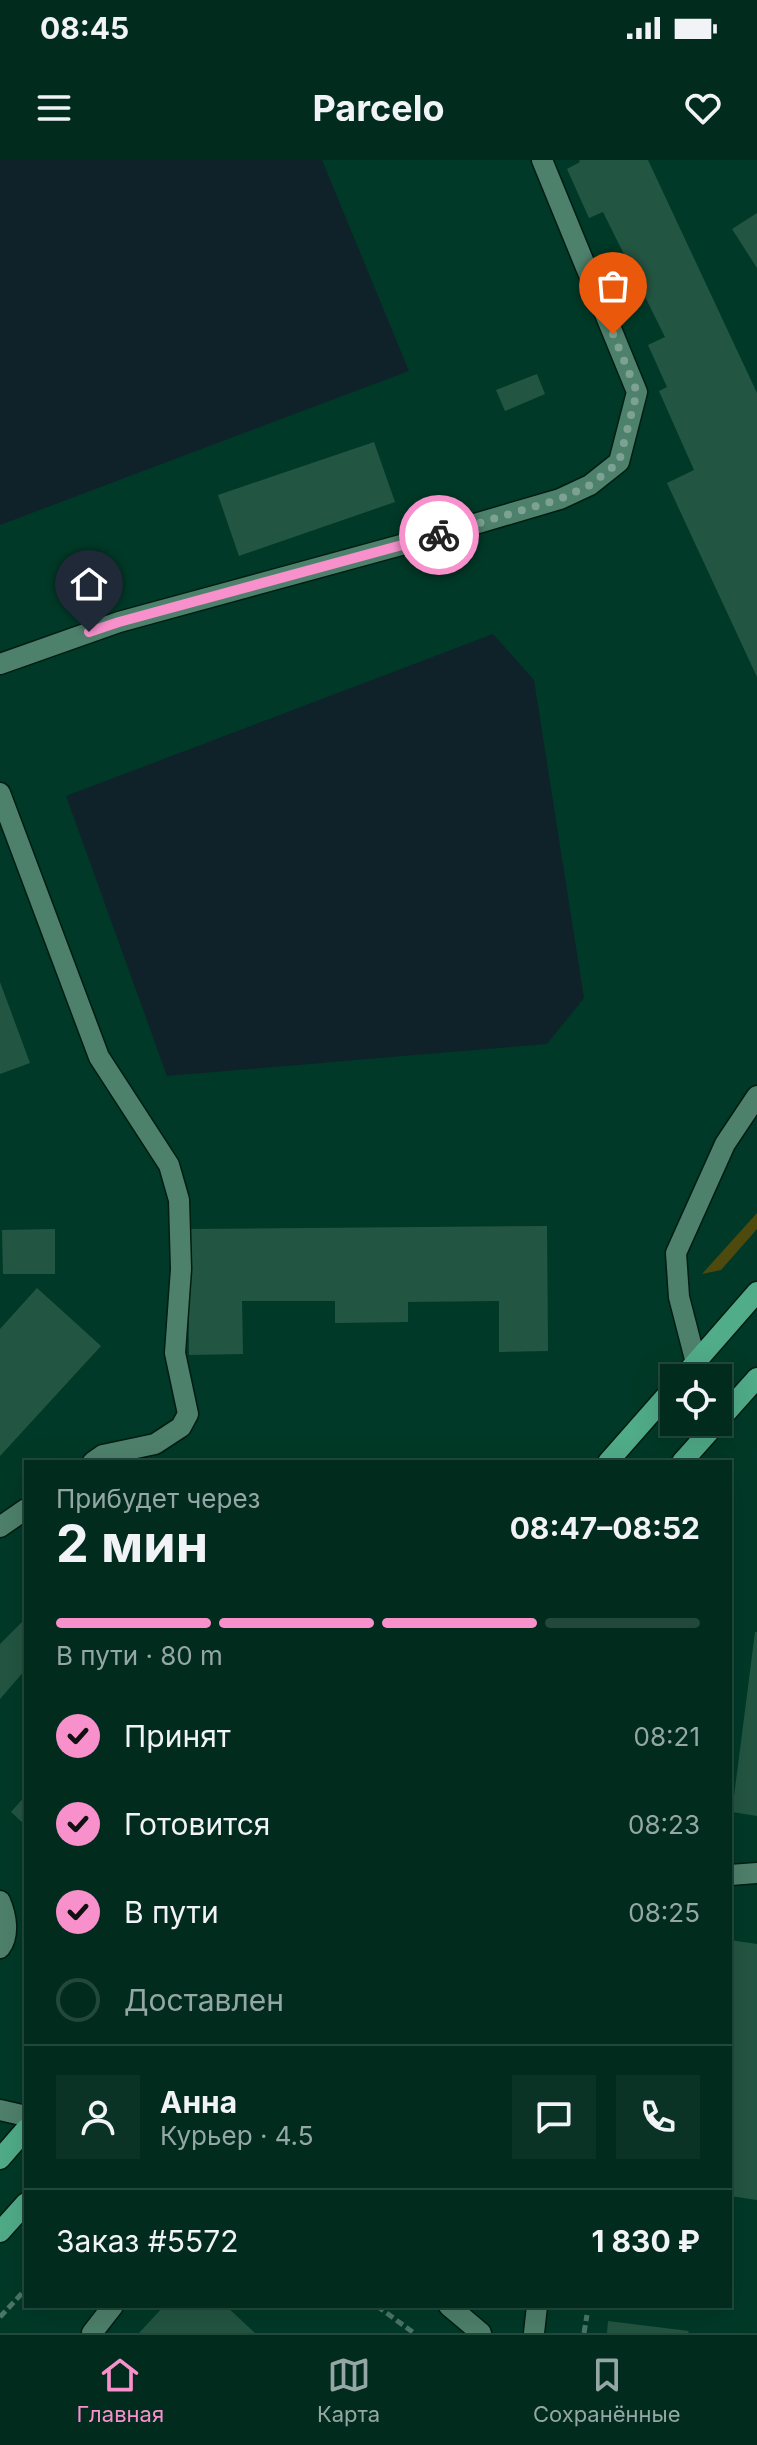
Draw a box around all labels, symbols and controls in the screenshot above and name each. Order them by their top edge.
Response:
text: 08:45 [40,10,129,46]
icon: menu [32,86,76,130]
text: Parcelo [312,86,445,130]
icon: heart [681,86,725,130]
pin [579,252,647,334]
icon: bag [591,264,635,308]
courier [399,495,479,575]
icon: bike [417,513,461,557]
pin [55,550,123,632]
icon: home [67,562,111,606]
map controls [660,1364,732,1436]
button: locate [660,1364,732,1436]
text: Прибудет через [56,1483,260,1514]
text: 08:47–08:52 [510,1510,700,1546]
text: 2 мин [56,1512,208,1575]
text: В пути · 80 m [56,1640,223,1671]
icon: check [56,1714,100,1758]
text: Принят [124,1718,231,1754]
text: 08:21 [634,1721,700,1752]
icon: check [56,1802,100,1846]
text: Готовится [124,1806,270,1842]
text: 08:23 [628,1809,700,1840]
icon: check [56,1890,100,1934]
text: В пути [124,1894,219,1930]
text: 08:25 [628,1897,700,1928]
text: Доставлен [124,1982,284,2018]
button: person [56,2075,140,2159]
button: chat [512,2075,596,2159]
button: phone [616,2075,700,2159]
text: Анна [160,2084,237,2120]
text: Курьер · 4.5 [160,2120,314,2151]
text: Заказ #5572 [56,2223,239,2259]
text: 1 830 ₽ [591,2223,700,2259]
tab: Главная [76,2353,164,2427]
tab: Карта [317,2353,380,2427]
tab: Сохранённые [533,2353,681,2427]

